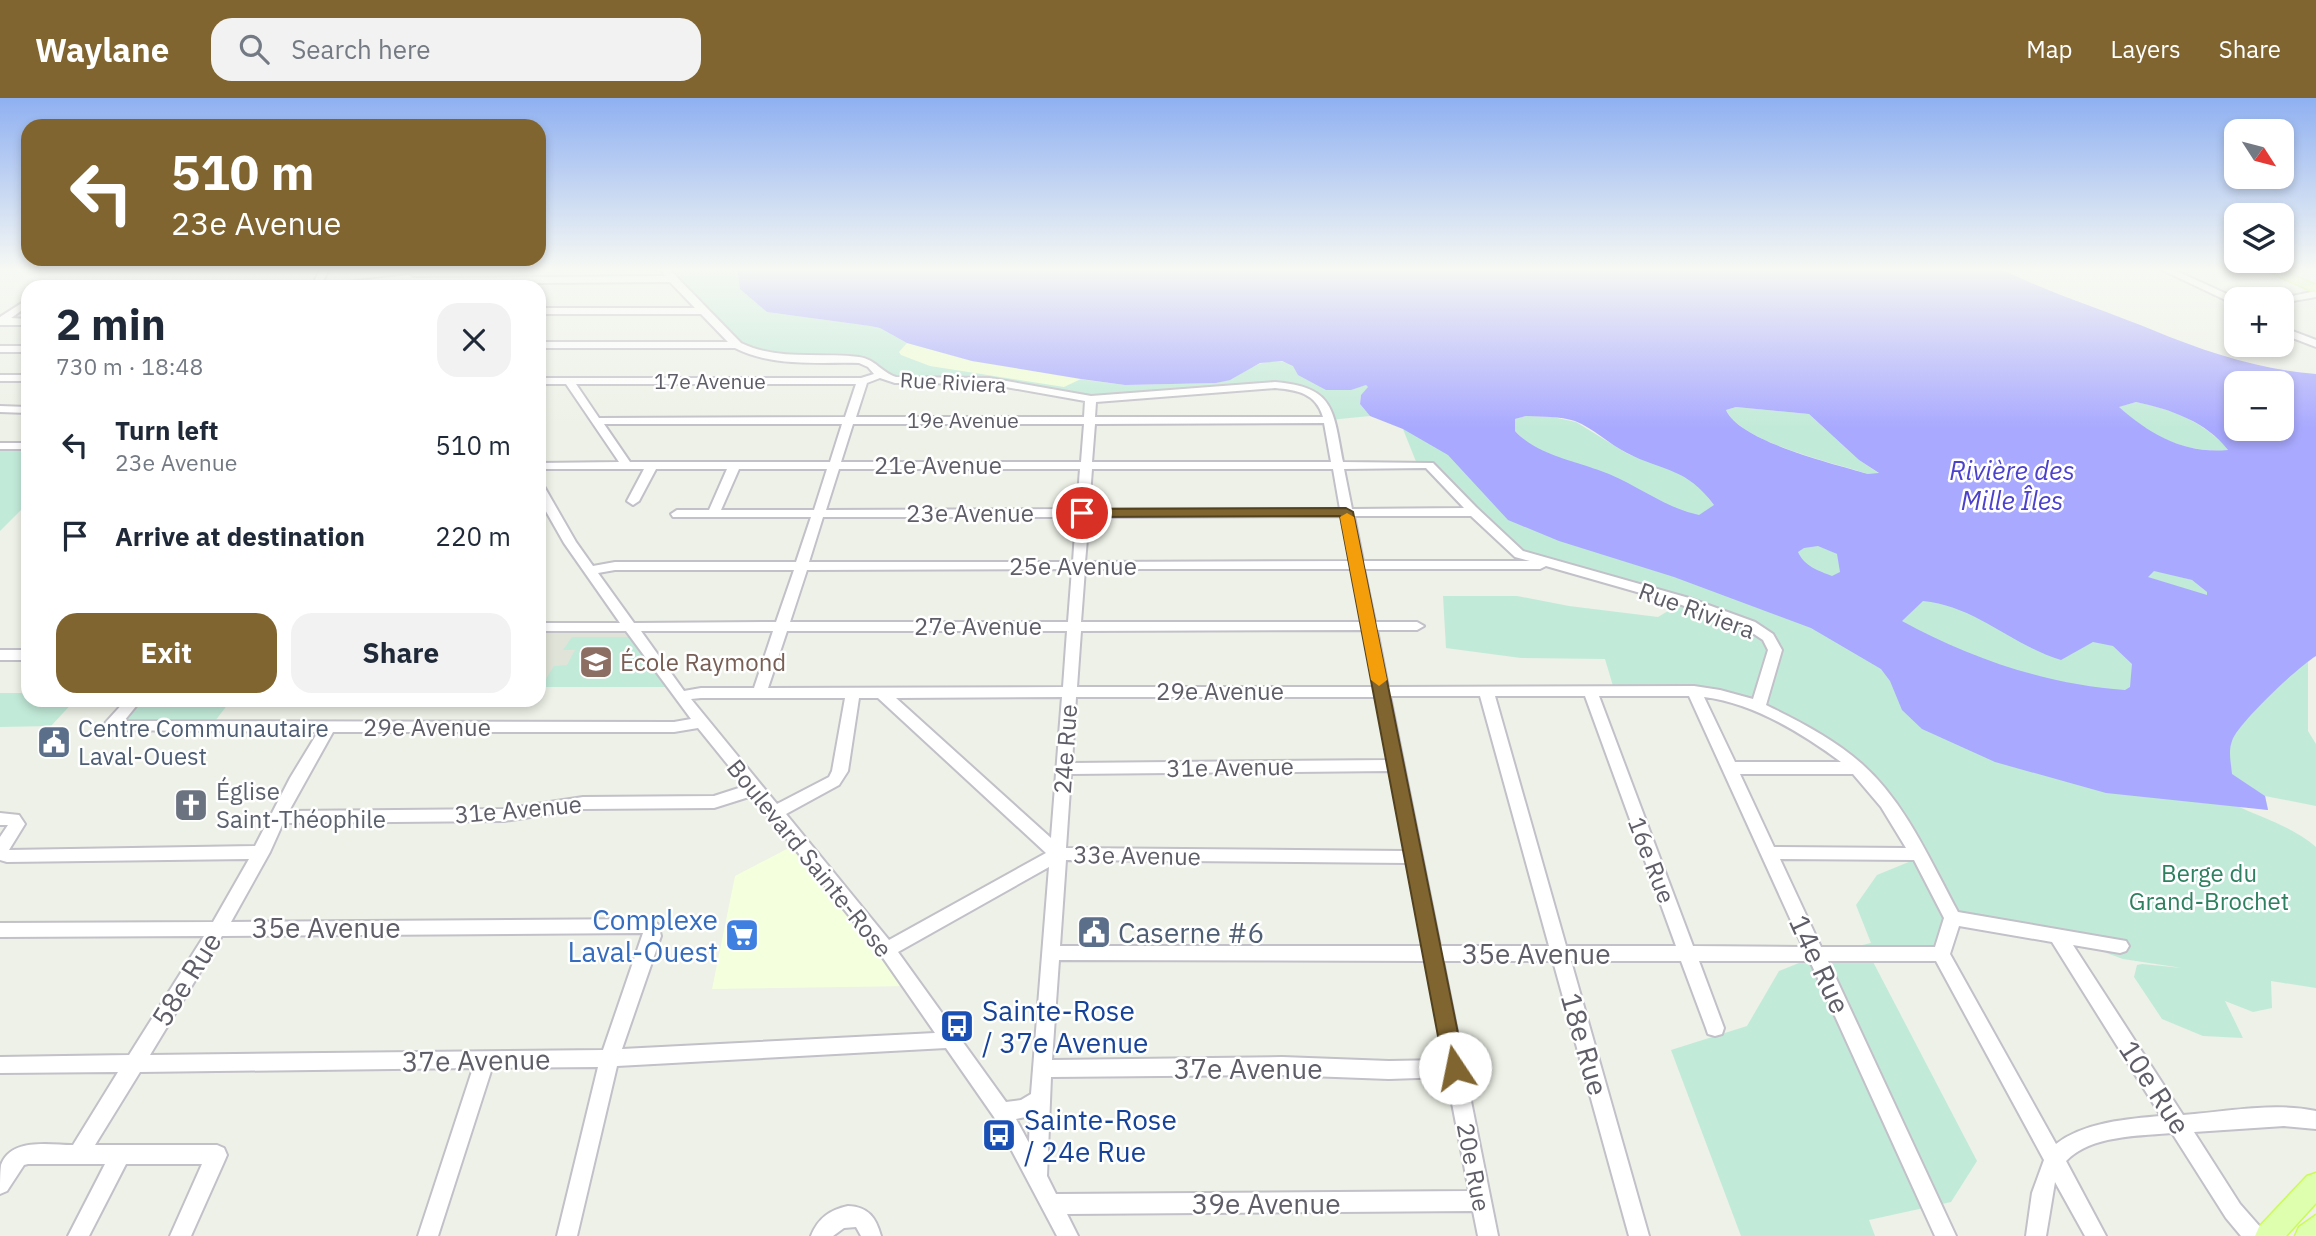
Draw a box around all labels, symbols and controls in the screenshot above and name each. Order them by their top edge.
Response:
search box [211,18,701,81]
text: Waylane [35,28,169,71]
icon: search [235,30,273,68]
text: Search here [291,32,431,66]
text: Map [2026,33,2073,65]
text: Layers [2111,33,2181,65]
text: Share [2219,33,2281,65]
north arrow [2224,119,2294,189]
map controls [2224,119,2294,441]
text: 510 m [171,140,315,203]
icon: left [56,147,147,238]
text: 23e Avenue [171,202,341,244]
button: layers [2224,203,2294,273]
button: + [2224,287,2294,357]
text: 2 min [56,297,166,352]
button: close [437,303,511,377]
text: 730 m · 18:48 [56,351,203,381]
street label: Rue Riviera [899,365,1007,399]
street label: 17e Avenue [654,367,766,395]
button: − [2224,371,2294,441]
street label: 19e Avenue [907,406,1019,434]
text: Turn left [115,413,218,447]
icon: left [56,426,94,464]
text: 510 m [435,428,511,462]
text: 23e Avenue [115,447,237,477]
street label: 21e Avenue [874,449,1002,481]
water label: Rivière des Mille Îles [1949,453,2075,517]
pin [1052,483,1112,543]
icon: arrive [1063,494,1101,532]
street label: 23e Avenue [906,497,1034,529]
icon: arrive [56,517,94,555]
text: Arrive at destination [115,519,365,553]
text: 220 m [435,519,511,553]
street label: 25e Avenue [1009,550,1137,582]
street label: Rue Riviera [1634,574,1760,646]
street label: 27e Avenue [914,610,1042,642]
button: Exit [56,613,277,693]
button: Share [291,613,511,693]
school or university icon: École Raymond [577,643,615,681]
place label: École Raymond [620,646,786,678]
street label: 29e Avenue [1156,675,1284,707]
street label: 24e Rue [1046,703,1084,795]
street label: 29e Avenue [363,711,491,743]
place label: Centre Communautaire Laval-Ouest [78,712,329,772]
public building icon: Centre Communautaire Laval-Ouest [35,723,73,761]
street label: 31e Avenue [1166,750,1294,784]
street label: Boulevard Sainte-Rose [720,752,900,964]
place label: Église Saint-Théophile [216,775,386,835]
church icon: Église Saint-Théophile [172,786,210,824]
street label: 31e Avenue [453,787,583,831]
street label: 16e Rue [1621,812,1683,908]
street label: 33e Avenue [1073,838,1201,872]
park label: Berge du Grand-Brochet [2129,857,2289,917]
place label: Complexe Laval-Ouest [567,901,718,970]
street label: 35e Avenue [251,909,401,946]
street label: 14e Rue [1781,909,1859,1019]
public building icon: Caserne #6 [1075,913,1113,951]
place label: Caserne #6 [1118,914,1264,951]
supermarket icon: Complexe Laval-Ouest [723,916,761,954]
street label: 58e Rue [143,925,229,1033]
street label: 35e Avenue [1461,935,1611,972]
street label: 18e Rue [1553,989,1617,1099]
place label: Sainte-Rose / 37e Avenue [982,992,1148,1061]
bus stop icon: Sainte-Rose / 37e Avenue [938,1007,976,1045]
position arrow [1418,1031,1492,1105]
street label: 10e Rue [2111,1033,2199,1141]
street label: 37e Avenue [401,1040,551,1080]
street label: 37e Avenue [1173,1050,1323,1087]
place label: Sainte-Rose / 24e Rue [1024,1101,1177,1170]
bus stop icon: Sainte-Rose / 24e Rue [980,1116,1018,1154]
street label: 20e Rue [1450,1120,1498,1214]
street label: 39e Avenue [1191,1185,1341,1222]

